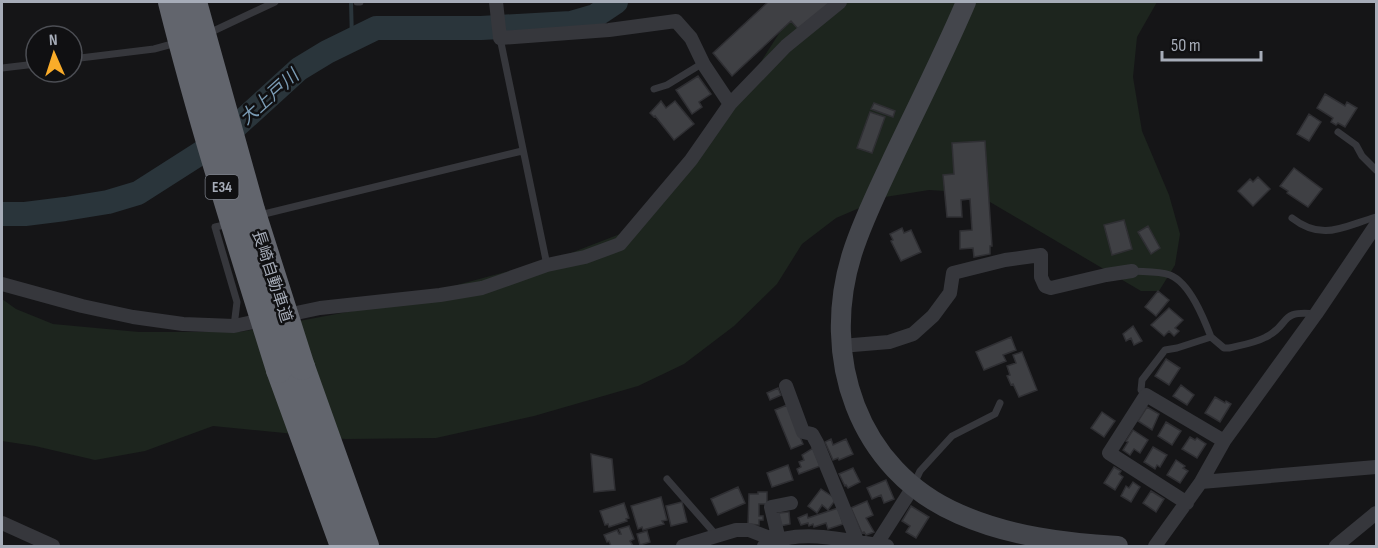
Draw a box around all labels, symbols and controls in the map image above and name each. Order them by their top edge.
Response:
north arrow [24,24,84,84]
scale bar [1162,24,1261,62]
text: N [49,31,58,50]
text: 50 m [1171,35,1201,56]
water label: 大上戸川 [236,64,305,129]
road number: E34 [206,175,238,199]
street label: 長崎自動車道 [248,228,295,325]

